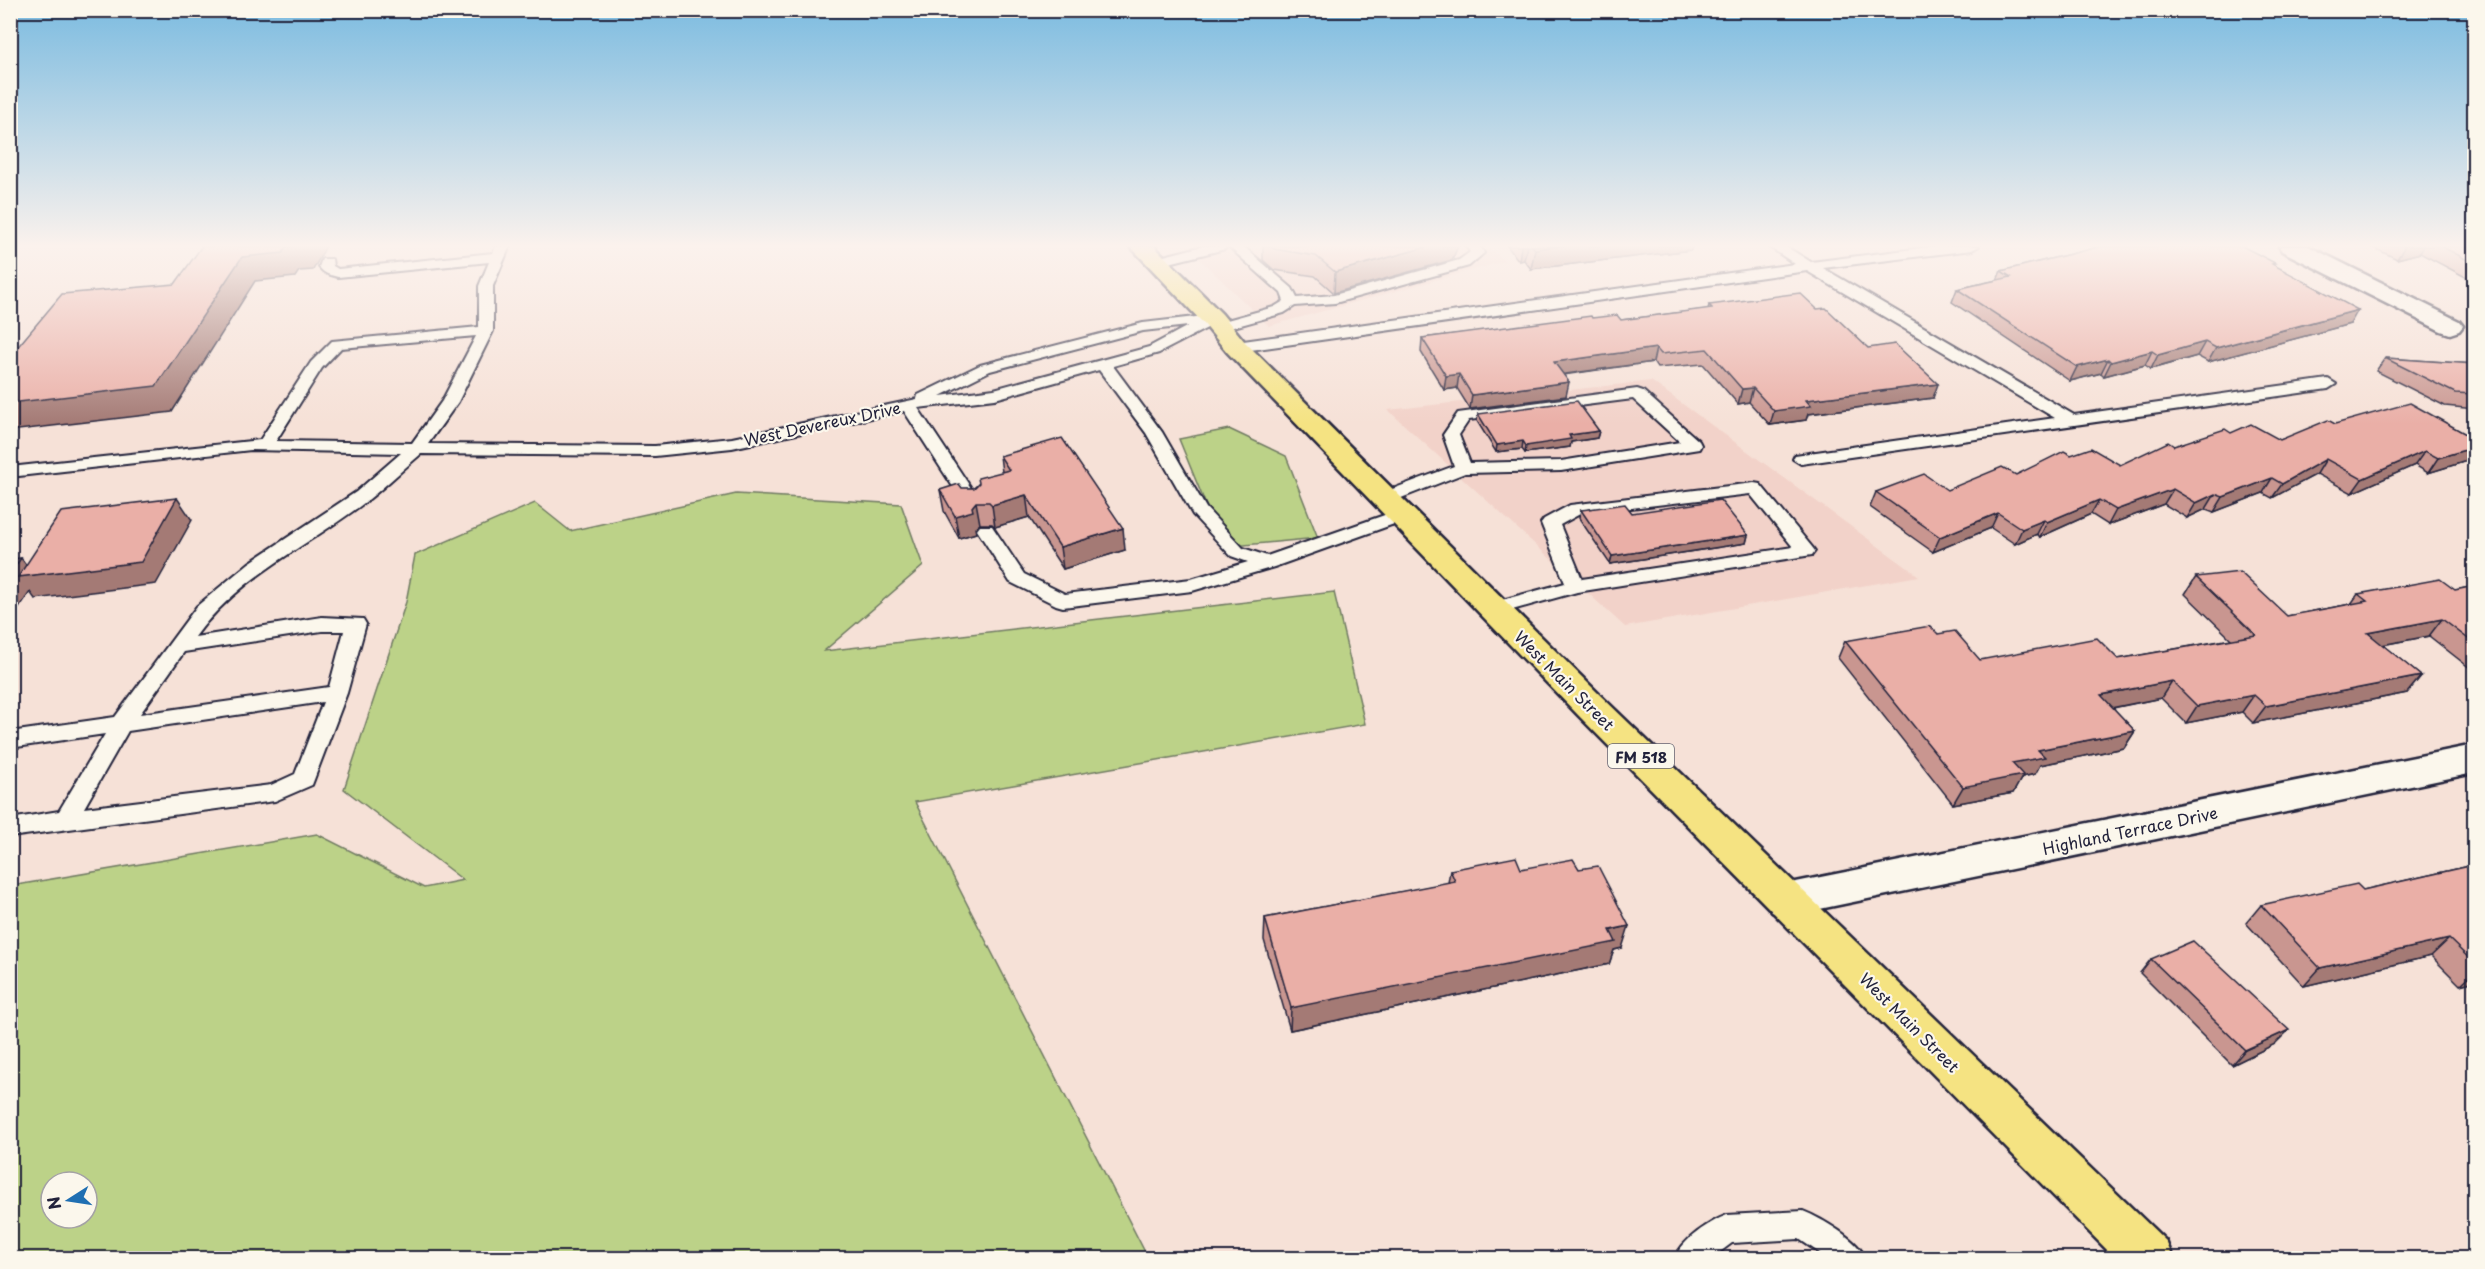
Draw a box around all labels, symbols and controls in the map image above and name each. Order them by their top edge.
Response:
street label: West Devereux Drive [741,395,903,451]
street label: West Main Street [1510,625,1621,736]
road number: FM 518 [1608,744,1674,768]
street label: Highland Terrace Drive [2040,800,2220,860]
street label: West Main Street [1855,967,1966,1078]
north arrow [39,1170,99,1230]
text: N [40,1195,66,1212]

